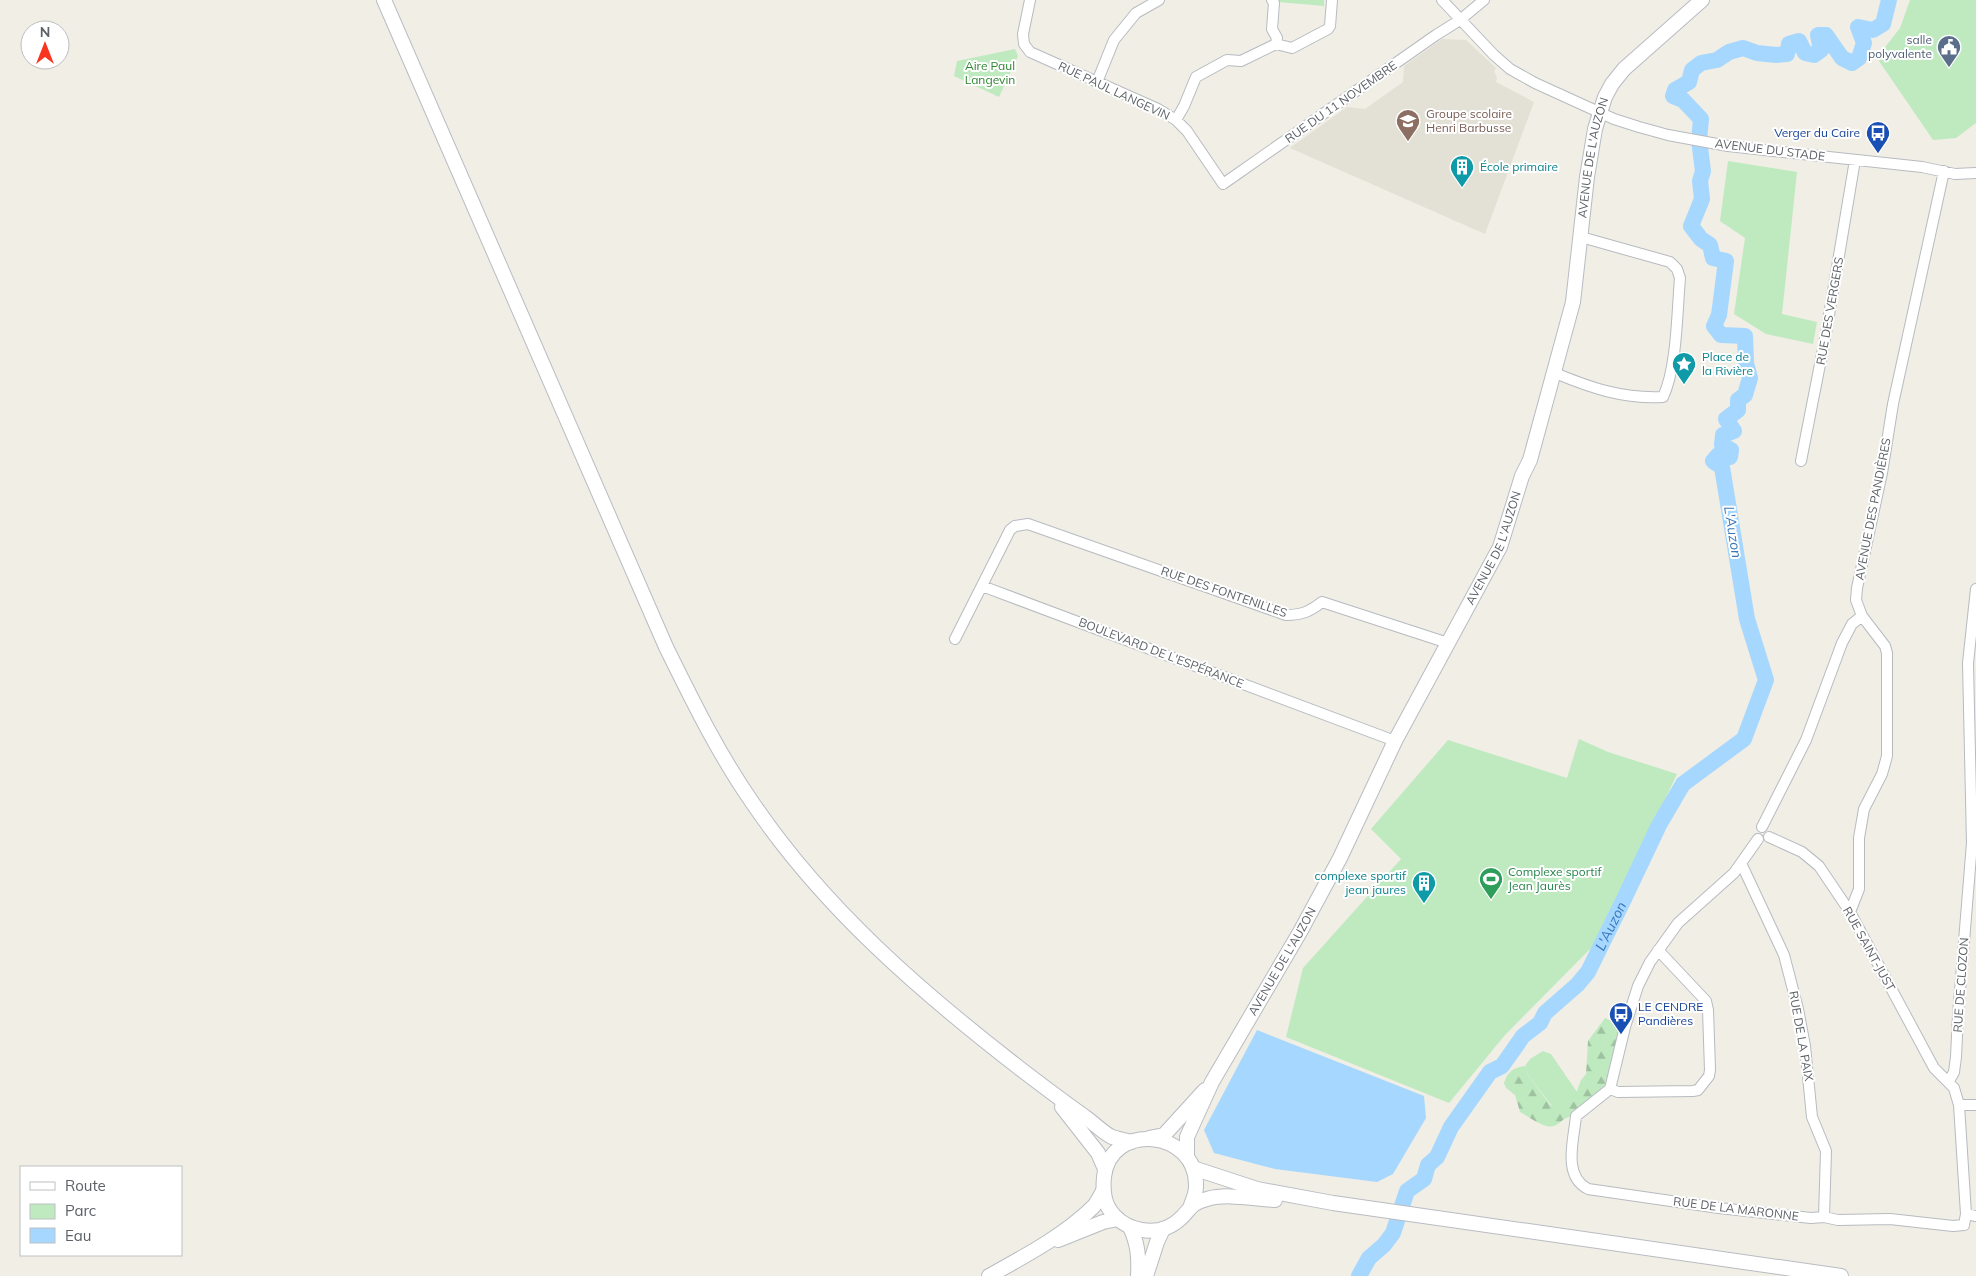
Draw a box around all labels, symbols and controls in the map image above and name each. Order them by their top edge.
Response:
north arrow [20,20,70,70]
text: N [40,23,50,41]
place label: salle polyvalente [1868,32,1932,61]
public building icon: salle polyvalente [1936,34,1962,68]
street label: RUE DU 11 NOVEMBRE [1282,57,1399,146]
park label: Aire Paul Langevin [965,58,1015,87]
street label: RUE PAUL LANGEVIN [1056,58,1173,123]
street label: AVENUE DE L'AUZON [1574,95,1611,219]
place label: Groupe scolaire Henri Barbusse [1426,106,1512,135]
school or university icon: Groupe scolaire Henri Barbusse [1395,108,1421,142]
bus stop icon: Verger du Caire [1865,120,1891,154]
place label: Verger du Caire [1774,125,1860,140]
street label: AVENUE DU STADE [1714,135,1826,164]
building icon: École primaire [1449,154,1475,188]
place label: École primaire [1480,159,1558,174]
street label: RUE DES VERGERS [1813,256,1846,366]
place label: Place de la Rivière [1702,349,1753,378]
place icon: Place de la Rivière [1671,351,1697,385]
street label: AVENUE DES PANDIÈRES [1851,436,1894,581]
street label: AVENUE DE L'AUZON [1462,489,1524,607]
water label: L'Auzon [1720,505,1746,559]
street label: RUE DES FONTENILLES [1159,563,1289,620]
street label: BOULEVARD DE L'ESPÉRANCE [1077,614,1246,691]
place label: Complexe sportif Jean Jaurès [1508,864,1602,893]
sports icon: Complexe sportif Jean Jaurès [1478,866,1504,900]
place label: complexe sportif jean jaures [1315,868,1407,897]
building icon: complexe sportif jean jaures [1411,870,1437,904]
water label: L'Auzon [1591,899,1630,954]
street label: AVENUE DE L'AUZON [1245,904,1319,1018]
street label: RUE SAINT-JUST [1840,904,1899,994]
street label: RUE DE CLOZON [1950,937,1971,1033]
street label: RUE DE LA PAIX [1786,990,1817,1082]
place label: LE CENDRE Pandières [1638,999,1703,1028]
bus stop icon: LE CENDRE Pandières [1608,1001,1634,1035]
legend [20,1166,182,1256]
text: Route [65,1176,106,1195]
street label: RUE DE LA MARONNE [1672,1193,1800,1224]
text: Parc [65,1201,96,1220]
text: Eau [65,1226,91,1245]

